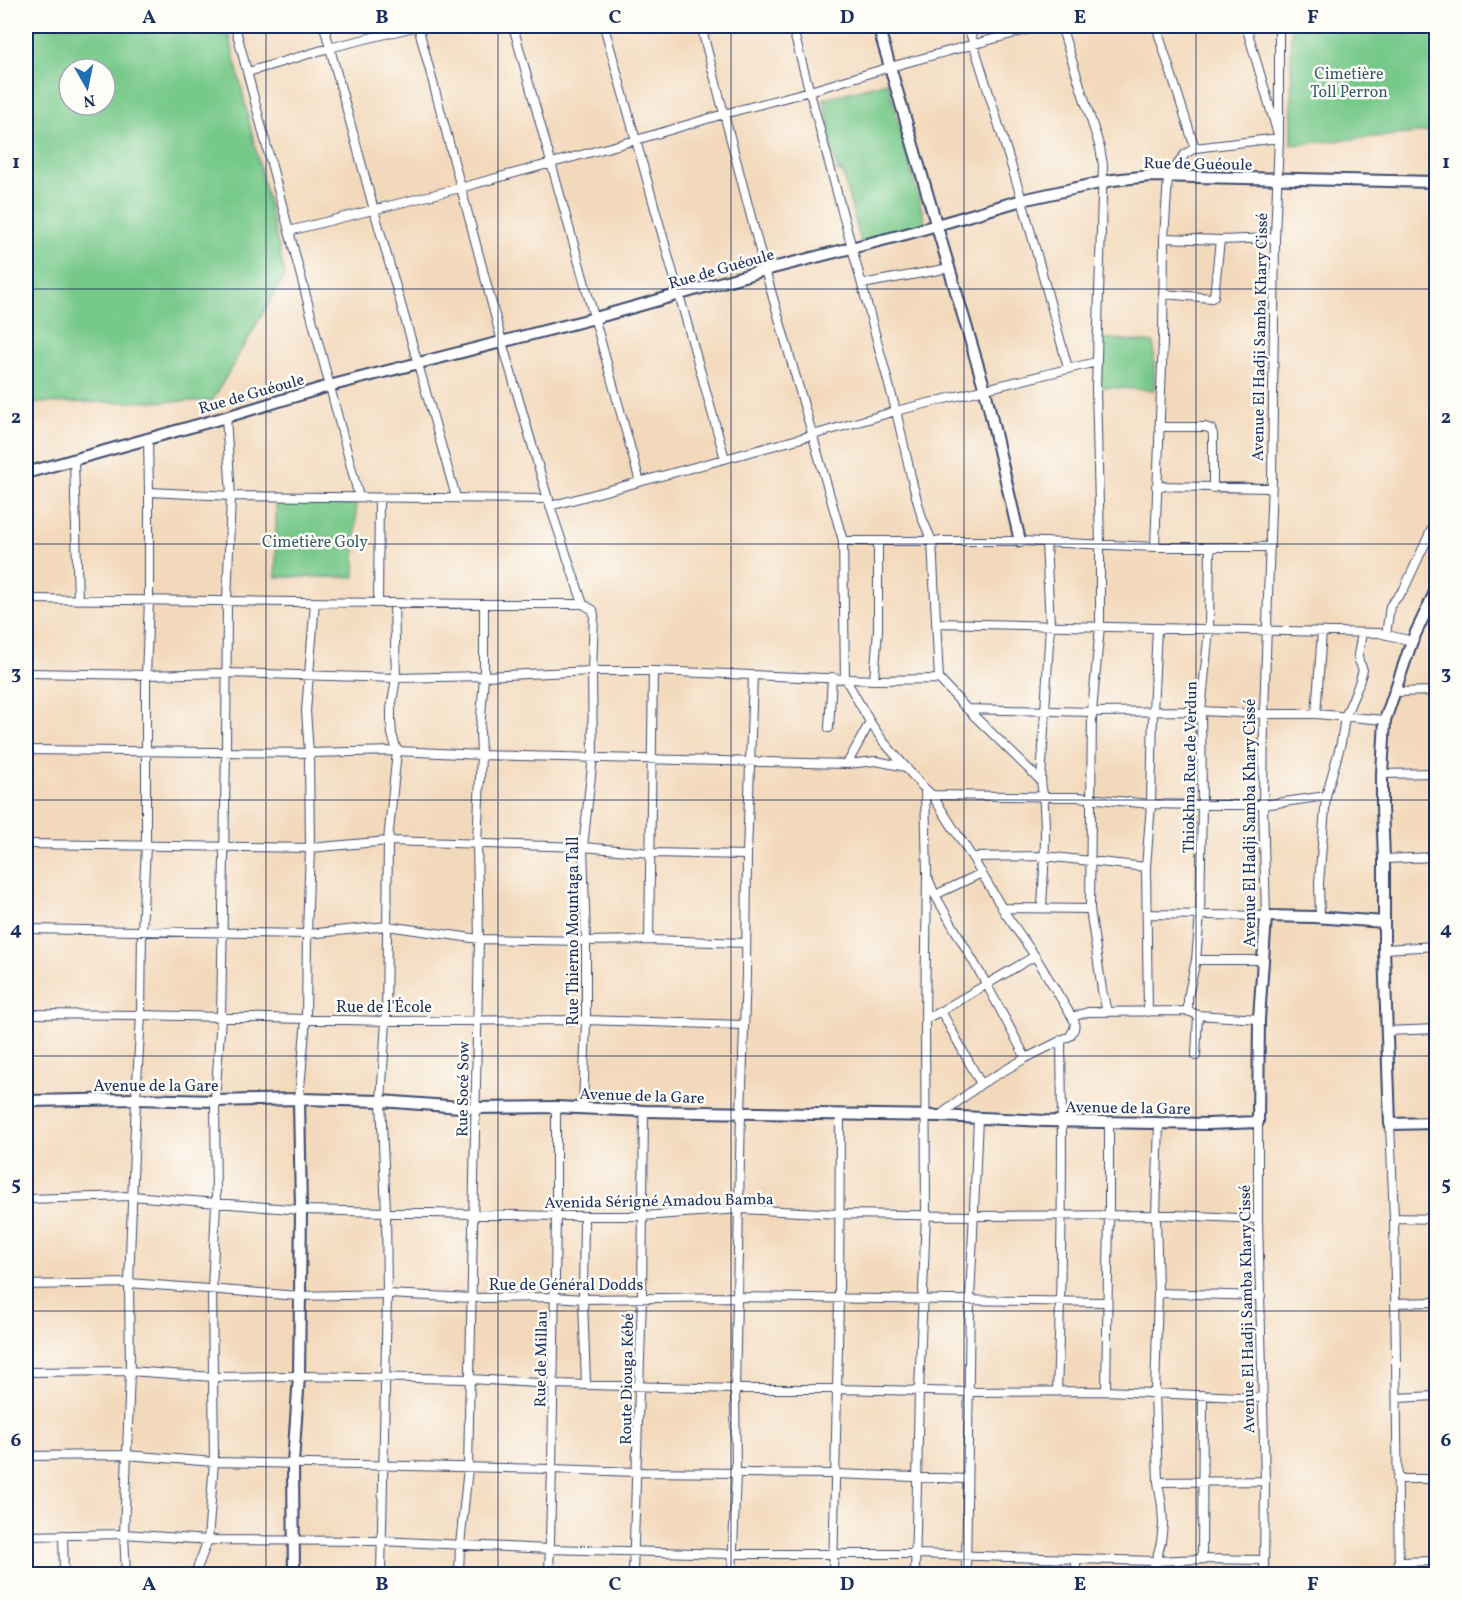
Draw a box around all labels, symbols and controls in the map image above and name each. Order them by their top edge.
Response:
text: A [142,4,156,32]
text: B [375,4,389,32]
text: C [609,4,622,32]
text: D [840,4,854,32]
text: E [1074,4,1086,32]
text: F [1307,4,1319,32]
north arrow [57,57,117,117]
park label: Cimetière Toll Perron [1310,64,1388,104]
text: N [81,88,96,112]
text: 1 [12,149,20,177]
text: 1 [1442,149,1450,177]
street label: Rue de Guéoule [1143,153,1253,177]
street label: Avenue El Hadji Samba Khary Cissé [1248,213,1274,461]
street label: Rue de Guéoule [666,244,777,295]
street label: Rue de Guéoule [196,369,307,420]
text: 2 [11,404,21,432]
text: 2 [1441,404,1451,432]
park label: Cimetière Goly [262,532,368,554]
text: 3 [11,660,21,688]
text: 3 [1441,660,1451,688]
street label: Thiokhna Rue de Verdun [1178,681,1204,853]
street label: Avenue El Hadji Samba Khary Cissé [1240,699,1262,947]
street label: Rue Thierno Mountaga Tall [563,836,585,1026]
text: 4 [10,916,22,944]
text: 4 [1440,916,1452,944]
street label: Rue de l'École [336,997,432,1019]
street label: Rue Socé Sow [452,1040,476,1137]
street label: Avenue de la Gare [93,1076,219,1098]
street label: Avenue de la Gare [579,1084,705,1110]
street label: Avenue de la Gare [1065,1097,1191,1121]
text: 5 [11,1171,21,1199]
text: 5 [1441,1171,1451,1199]
street label: Avenue El Hadji Samba Khary Cissé [1235,1185,1261,1433]
street label: Avenida Sérigné Amadou Bamba [544,1189,774,1215]
street label: Rue de Général Dodds [489,1275,644,1297]
street label: Rue de Millau [530,1310,554,1408]
street label: Route Diouga Kébé [616,1313,640,1445]
text: 6 [11,1427,22,1455]
text: 6 [1441,1427,1452,1455]
text: A [142,1571,156,1599]
text: B [375,1571,389,1599]
text: C [609,1571,622,1599]
text: D [840,1571,854,1599]
text: E [1074,1571,1086,1599]
text: F [1307,1571,1319,1599]

